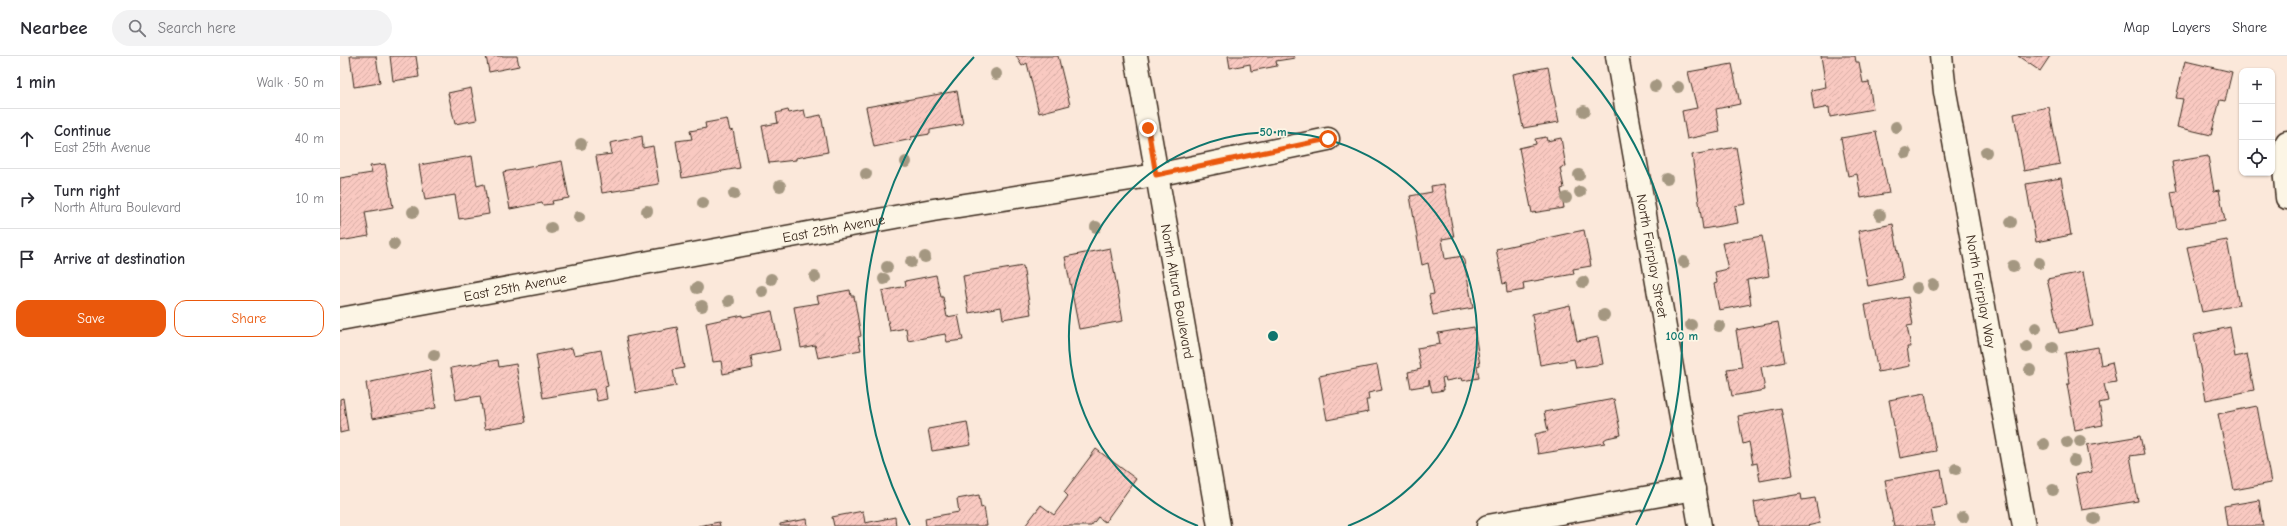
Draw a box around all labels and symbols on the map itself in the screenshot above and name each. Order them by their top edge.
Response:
route end [1139,119,1157,137]
text: 50 m [1259,125,1287,139]
route start [1319,130,1337,148]
street label: North Fairplay Street [1633,193,1672,320]
street label: East 25th Avenue [781,210,886,246]
street label: North Altura Boulevard [1157,223,1198,360]
street label: North Fairplay Way [1963,233,2000,350]
street label: East 25th Avenue [462,269,568,305]
centre of rings [1266,329,1280,343]
text: 100 m [1666,329,1698,343]

